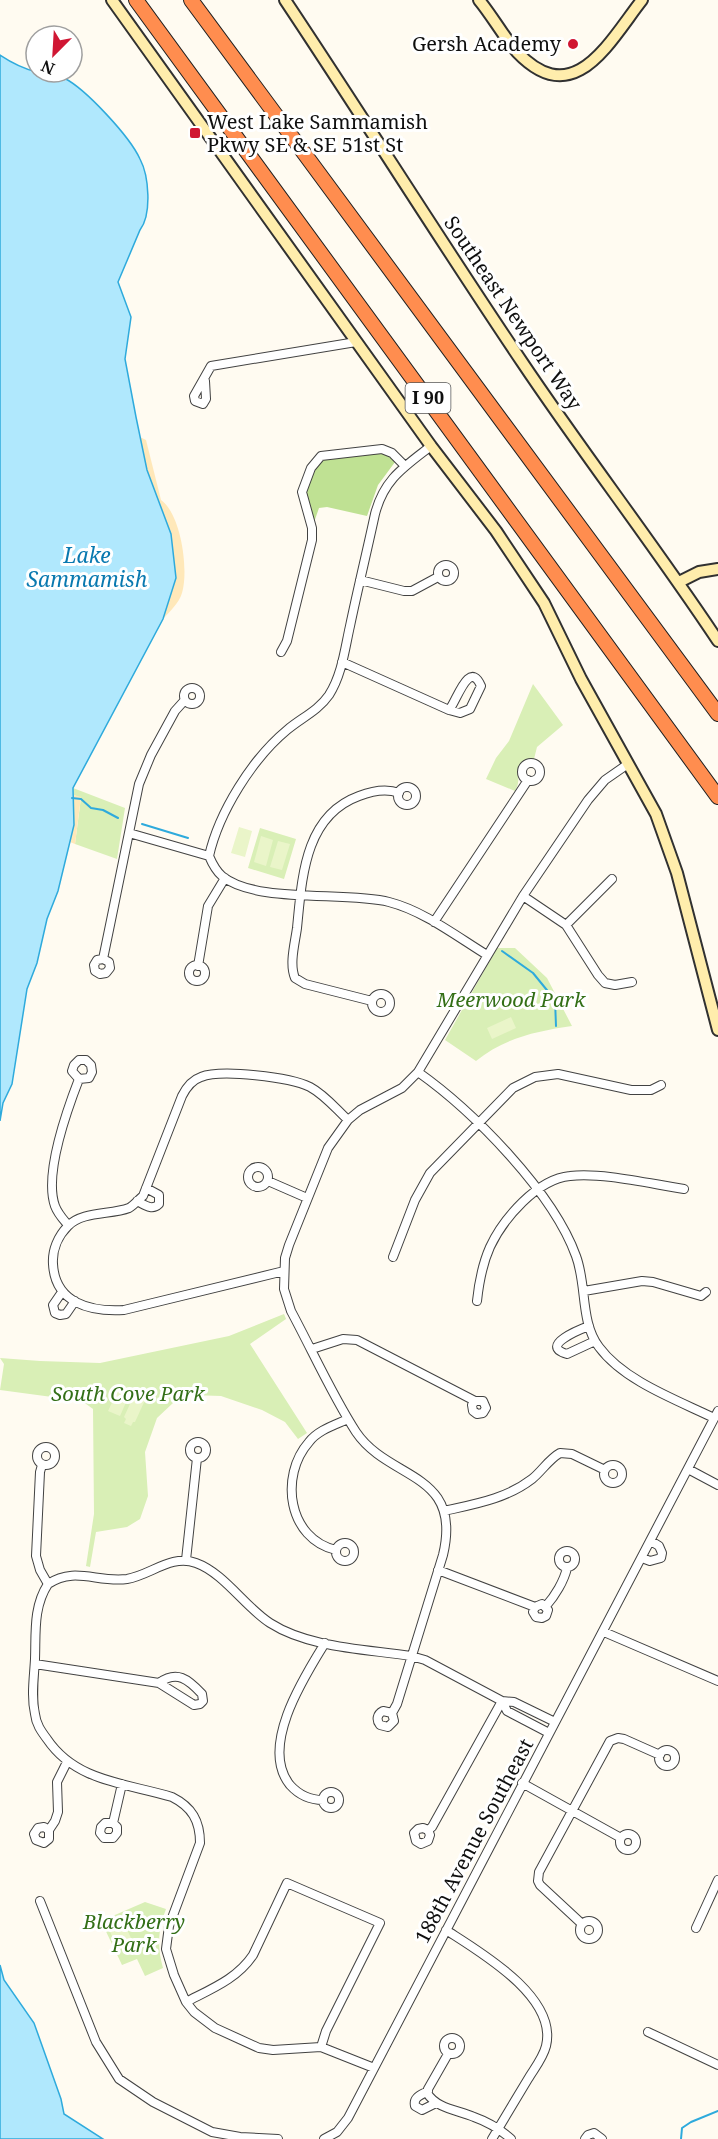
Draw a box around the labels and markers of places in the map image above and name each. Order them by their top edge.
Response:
place label: Gersh Academy [412,30,562,57]
marker: Gersh Academy [566,37,580,51]
place label: West Lake Sammamish Pkwy SE & SE 51st St [207,108,428,158]
marker: West Lake Sammamish Pkwy SE & SE 51st St [188,126,202,140]

